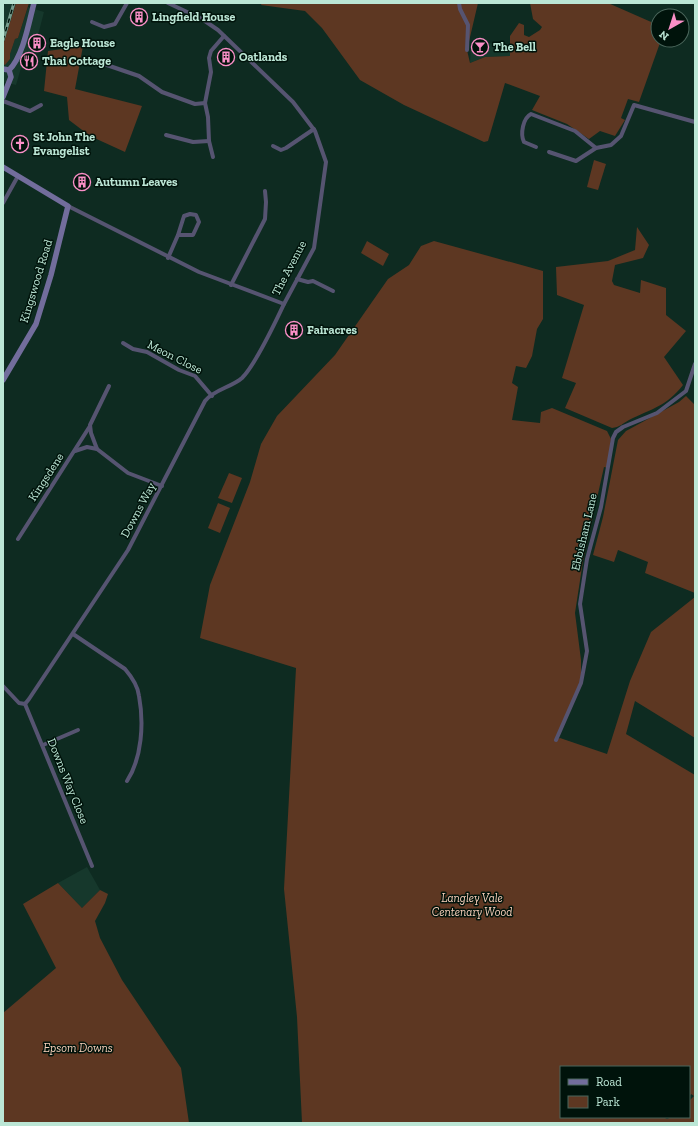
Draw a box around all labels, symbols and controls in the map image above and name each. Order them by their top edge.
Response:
building icon: Lingfield House [129,7,149,27]
north arrow [650,8,690,48]
place label: Lingfield House [152,10,235,24]
text: N [656,27,671,43]
building icon: Eagle House [27,33,47,53]
place label: Eagle House [50,36,115,50]
bar icon: The Bell [470,37,490,57]
place label: The Bell [493,40,537,54]
building icon: Oatlands [216,47,236,67]
place label: Oatlands [239,50,288,64]
restaurant icon: Thai Cottage [19,51,39,71]
place label: Thai Cottage [42,54,111,68]
place label: St John The Evangelist [33,130,95,158]
church icon: St John The Evangelist [10,134,30,154]
building icon: Autumn Leaves [72,172,92,192]
place label: Autumn Leaves [95,175,178,189]
street label: Kingswood Road [17,237,55,324]
street label: The Avenue [269,238,309,298]
building icon: Fairacres [284,320,304,340]
place label: Fairacres [307,323,357,337]
street label: Meon Close [145,337,205,377]
street label: Kingsdene [25,450,67,504]
street label: Downs Way [118,479,159,540]
street label: Ebbisham Lane [568,492,600,572]
street label: Downs Way Close [44,736,92,826]
park label: Langley Vale Centenary Wood [432,891,512,919]
park label: Epsom Downs [43,1041,113,1055]
legend [560,1066,690,1118]
text: Road [596,1075,622,1089]
text: Park [596,1095,621,1109]

